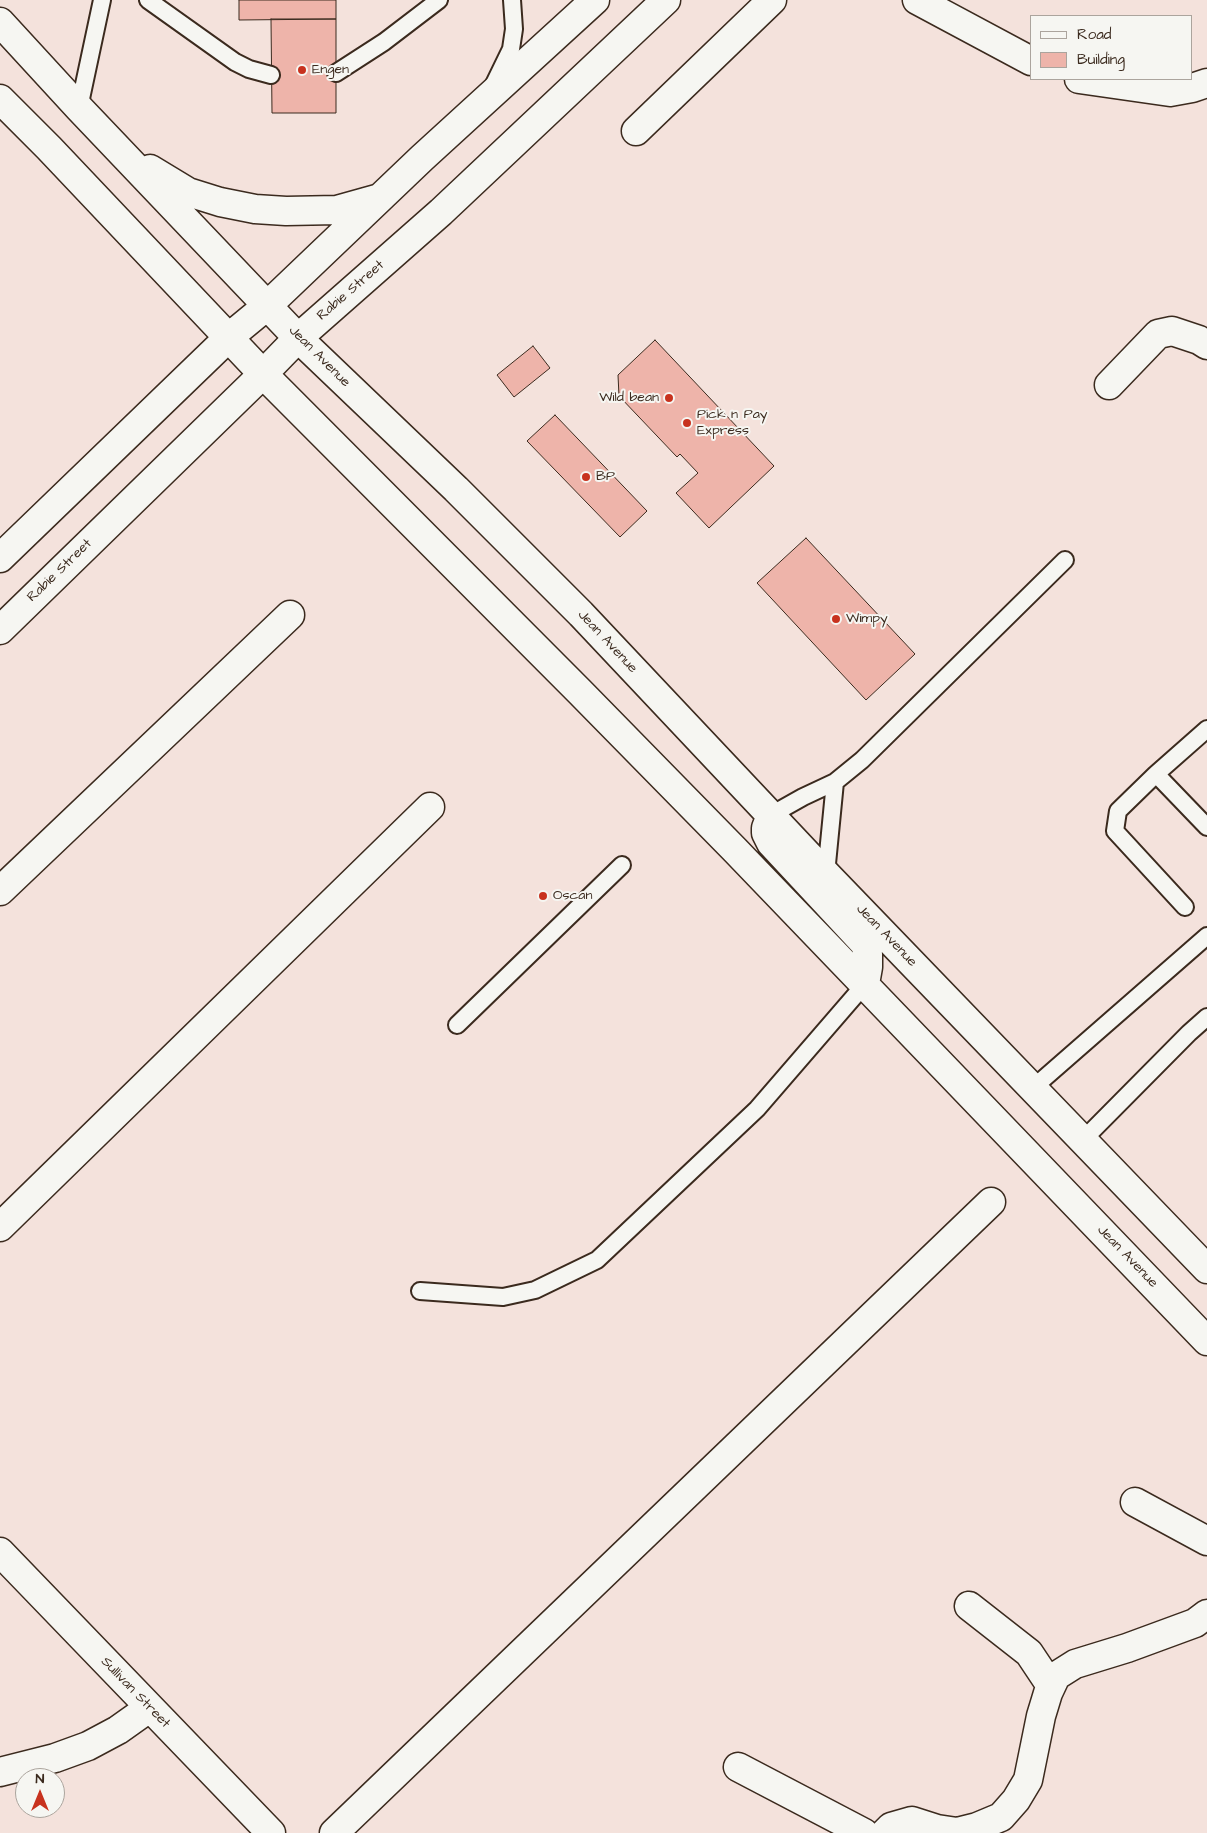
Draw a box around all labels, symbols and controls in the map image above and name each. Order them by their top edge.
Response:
legend [1030,15,1192,80]
text: Road [1077,24,1111,45]
text: Building [1077,49,1125,70]
place label: Engen [312,62,349,78]
marker: Engen [296,64,308,76]
street label: Rabie Street [314,257,388,325]
street label: Jean Avenue [285,323,353,391]
place label: Wild bean [599,390,659,406]
marker: Wild bean [663,392,675,404]
place label: Pick n Pay Express [697,407,767,440]
marker: Pick n Pay Express [681,417,693,429]
place label: BP [596,469,615,485]
marker: BP [580,471,592,483]
street label: Rabie Street [24,536,96,606]
street label: Jean Avenue [574,607,640,677]
place label: Wimpy [846,611,888,627]
marker: Wimpy [830,613,842,625]
place label: Oscan [553,888,592,904]
marker: Oscan [537,890,549,902]
street label: Jean Avenue [852,901,920,971]
street label: Jean Avenue [1093,1222,1161,1292]
street label: Sullivan Street [97,1654,173,1732]
north arrow [15,1768,65,1818]
text: N [36,1769,44,1789]

